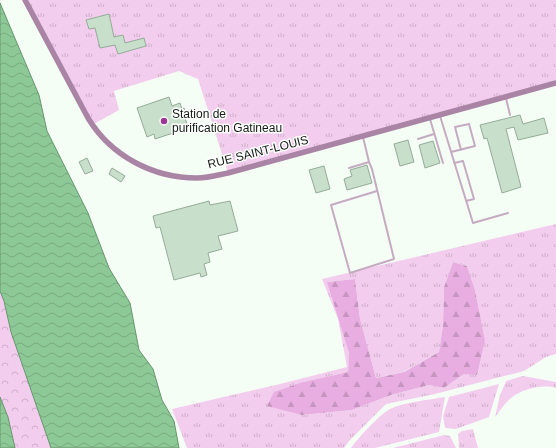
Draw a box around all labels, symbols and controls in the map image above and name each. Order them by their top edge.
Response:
place label: Station de purification Gatineau [172,107,282,135]
marker: Station de purification Gatineau [159,116,169,126]
street label: RUE SAINT-LOUIS [206,133,310,171]

